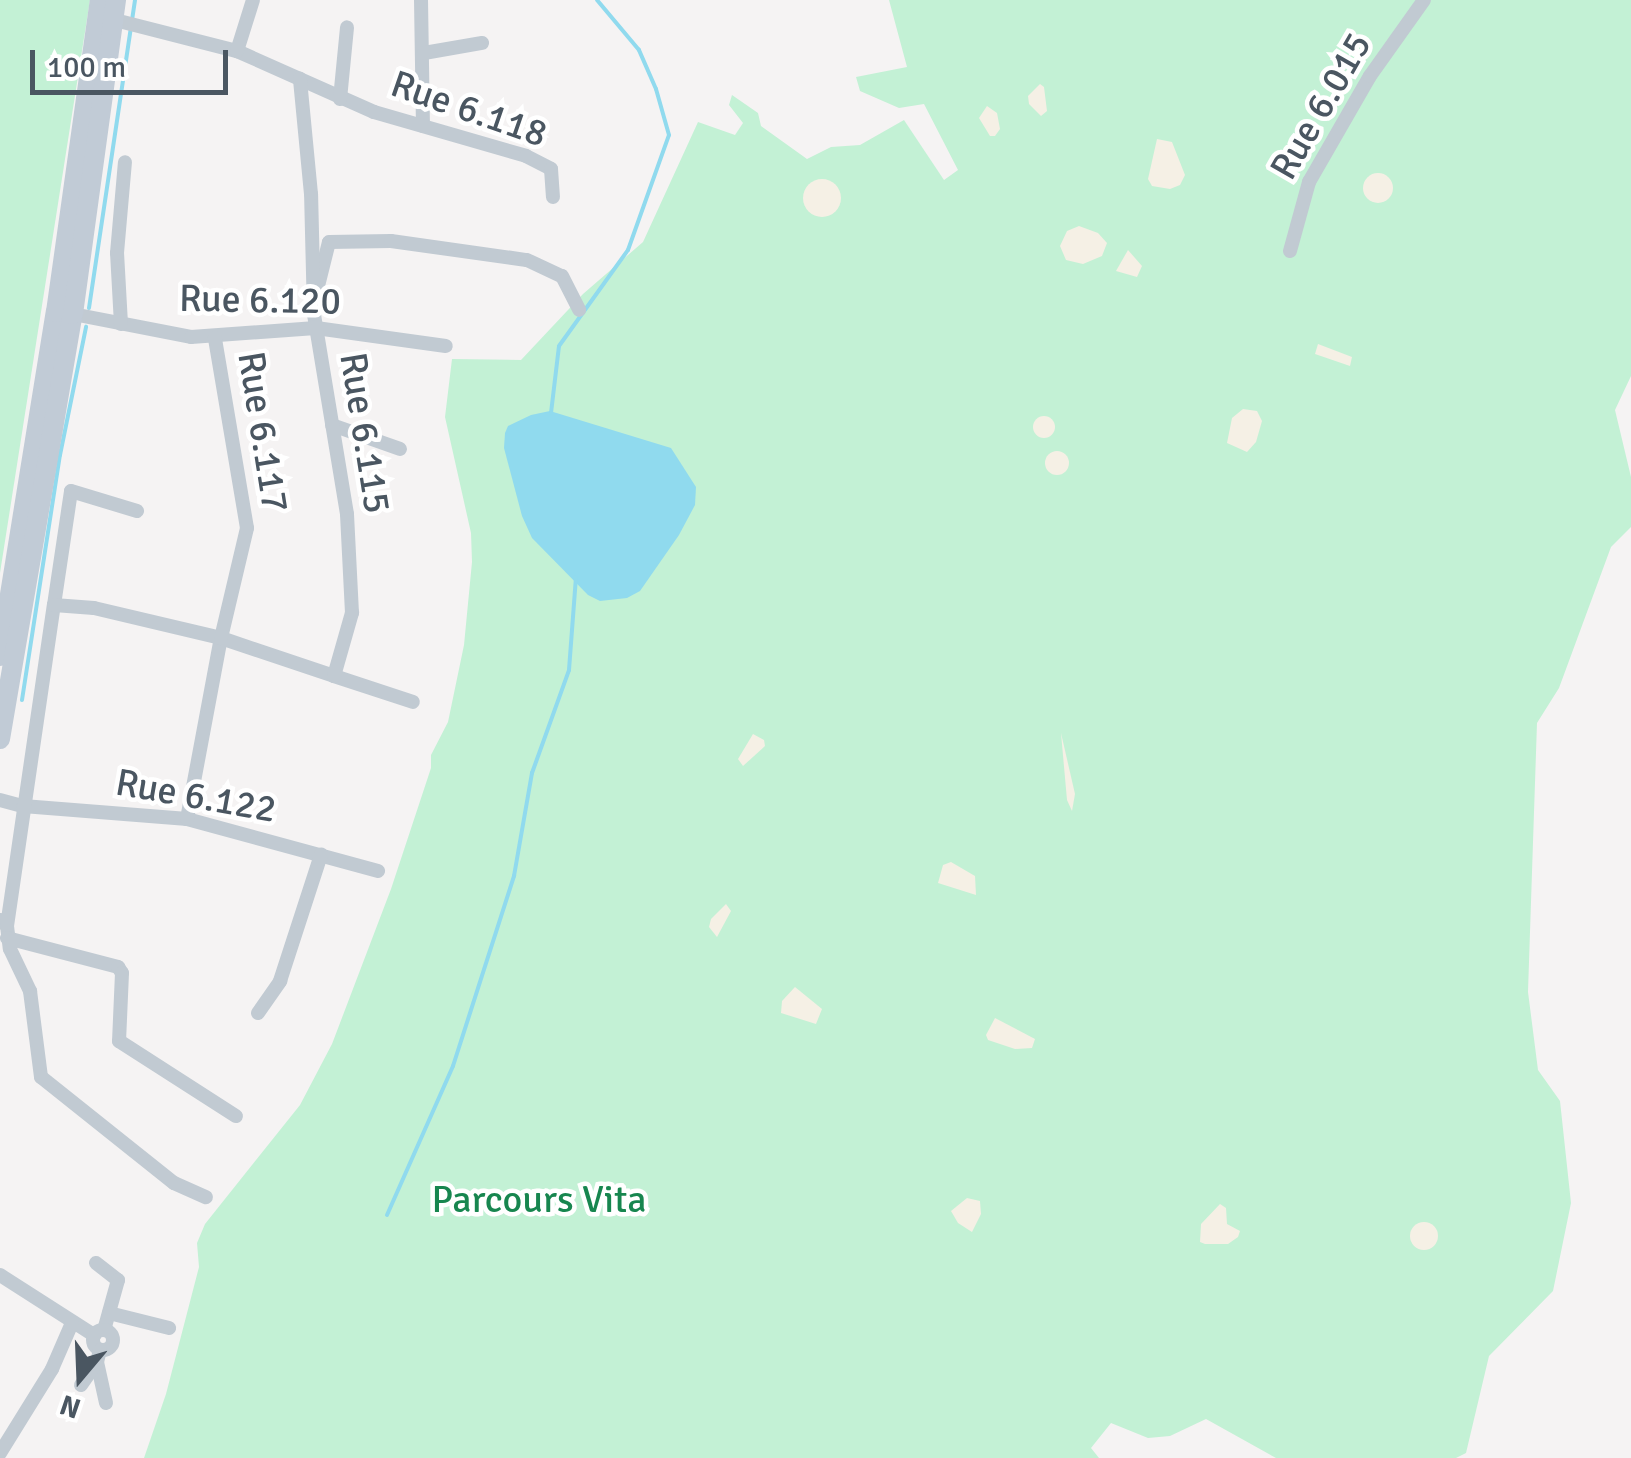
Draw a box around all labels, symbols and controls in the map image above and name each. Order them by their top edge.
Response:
street label: Rue 6.015 [1261,24,1381,188]
scale bar [35,30,232,92]
text: 100 m [47,49,126,86]
street label: Rue 6.118 [385,61,553,157]
street label: Rue 6.120 [179,276,341,324]
street label: Rue 6.117 [228,348,298,516]
street label: Rue 6.115 [330,349,400,517]
street label: Rue 6.122 [112,759,280,833]
park label: Parcours Vita [432,1177,646,1223]
north arrow [30,1328,130,1428]
text: N [55,1387,85,1426]

